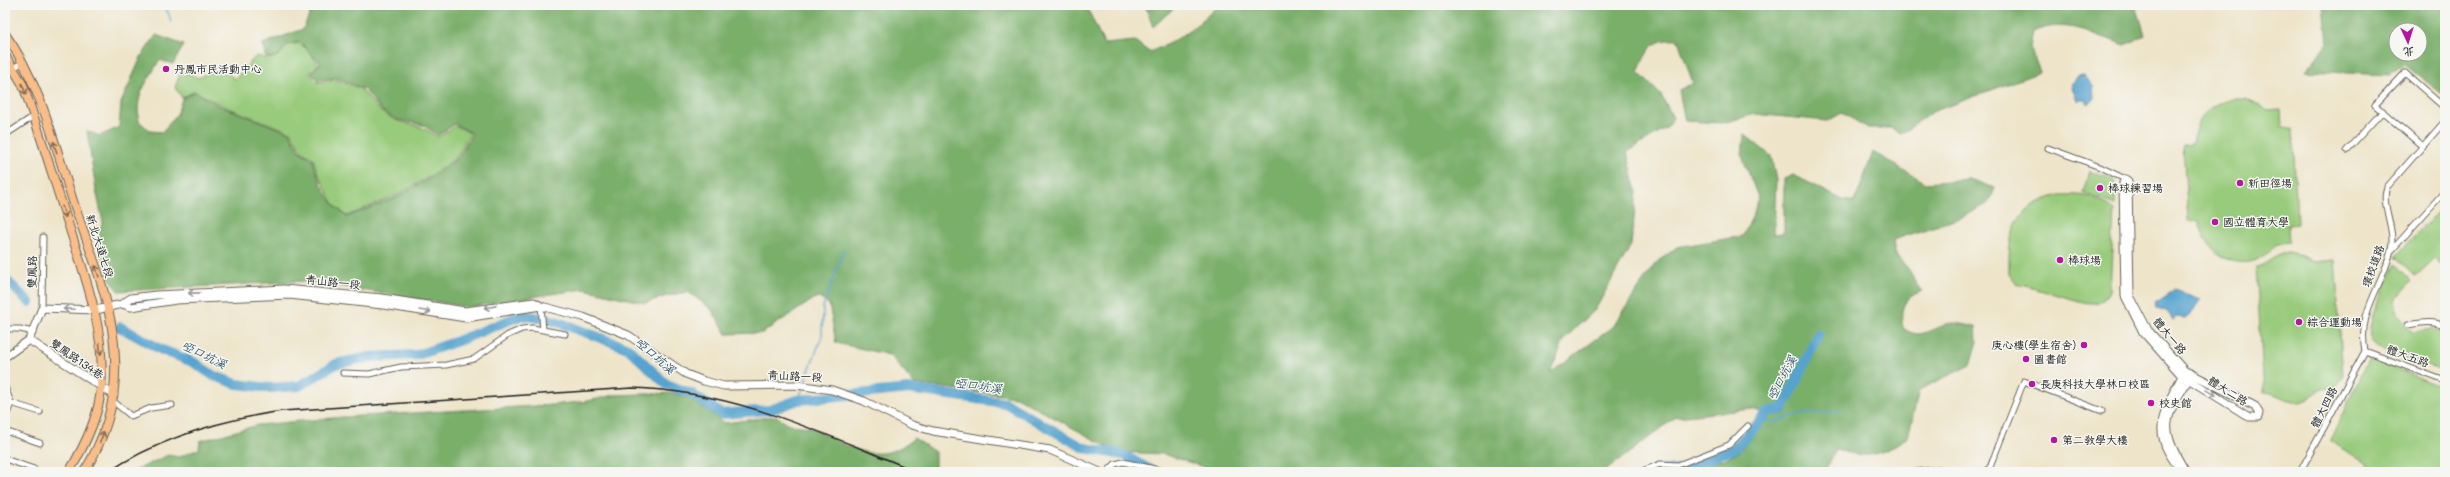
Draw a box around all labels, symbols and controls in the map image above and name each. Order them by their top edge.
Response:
north arrow [2388,22,2428,62]
text: 北 [2403,45,2415,60]
place label: 丹鳳市民活動中心 [174,61,262,76]
marker: 丹鳳市民活動中心 [161,64,171,74]
one-way arrow [21,82,28,94]
one-way arrow [51,142,59,154]
place label: 新田徑場 [2248,175,2292,190]
marker: 新田徑場 [2235,178,2245,188]
place label: 棒球練習場 [2108,180,2163,195]
marker: 棒球練習場 [2095,183,2105,193]
one-way arrow [61,206,68,219]
street label: 新北大道七段 [83,212,118,280]
place label: 國立體育大學 [2223,214,2289,229]
marker: 國立體育大學 [2210,217,2220,227]
street label: 環校道路 [2358,243,2387,289]
place label: 棒球場 [2068,252,2101,267]
street label: 雙鳳路 [24,255,39,289]
marker: 棒球場 [2055,255,2065,265]
one-way arrow [92,265,100,277]
street label: 青山路一段 [305,271,361,292]
one-way arrow [188,289,201,297]
one-way arrow [484,304,497,312]
one-way arrow [63,305,76,313]
one-way arrow [418,307,431,315]
street label: 體大一路 [2150,314,2190,357]
place label: 綜合運動場 [2307,314,2362,329]
marker: 綜合運動場 [2294,317,2304,327]
water label: 啞口坑溪 [632,333,680,378]
street label: 雙鳳路134巷 [47,335,107,382]
water label: 啞口坑溪 [179,336,230,372]
place label: 庚心樓(學生宿舍) [1992,337,2076,352]
marker: 庚心樓(學生宿舍) [2079,340,2089,350]
street label: 體大五路 [2385,341,2431,370]
one-way arrow [96,342,104,355]
place label: 圖書館 [2034,351,2067,366]
water label: 啞口坑溪 [1763,352,1800,402]
marker: 圖書館 [2021,354,2031,364]
street label: 青山路一段 [767,367,823,384]
street label: 體大二路 [2206,373,2251,409]
water label: 啞口坑溪 [953,374,1004,396]
place label: 長庚科技大學林口校區 [2040,376,2150,391]
marker: 長庚科技大學林口校區 [2027,379,2037,389]
street label: 體大四路 [2307,384,2340,430]
one-way arrow [2205,389,2216,397]
place label: 校史館 [2159,395,2192,410]
marker: 校史館 [2146,398,2156,408]
one-way arrow [98,432,106,444]
place label: 第二教學大樓 [2062,432,2128,447]
marker: 第二教學大樓 [2049,435,2059,445]

